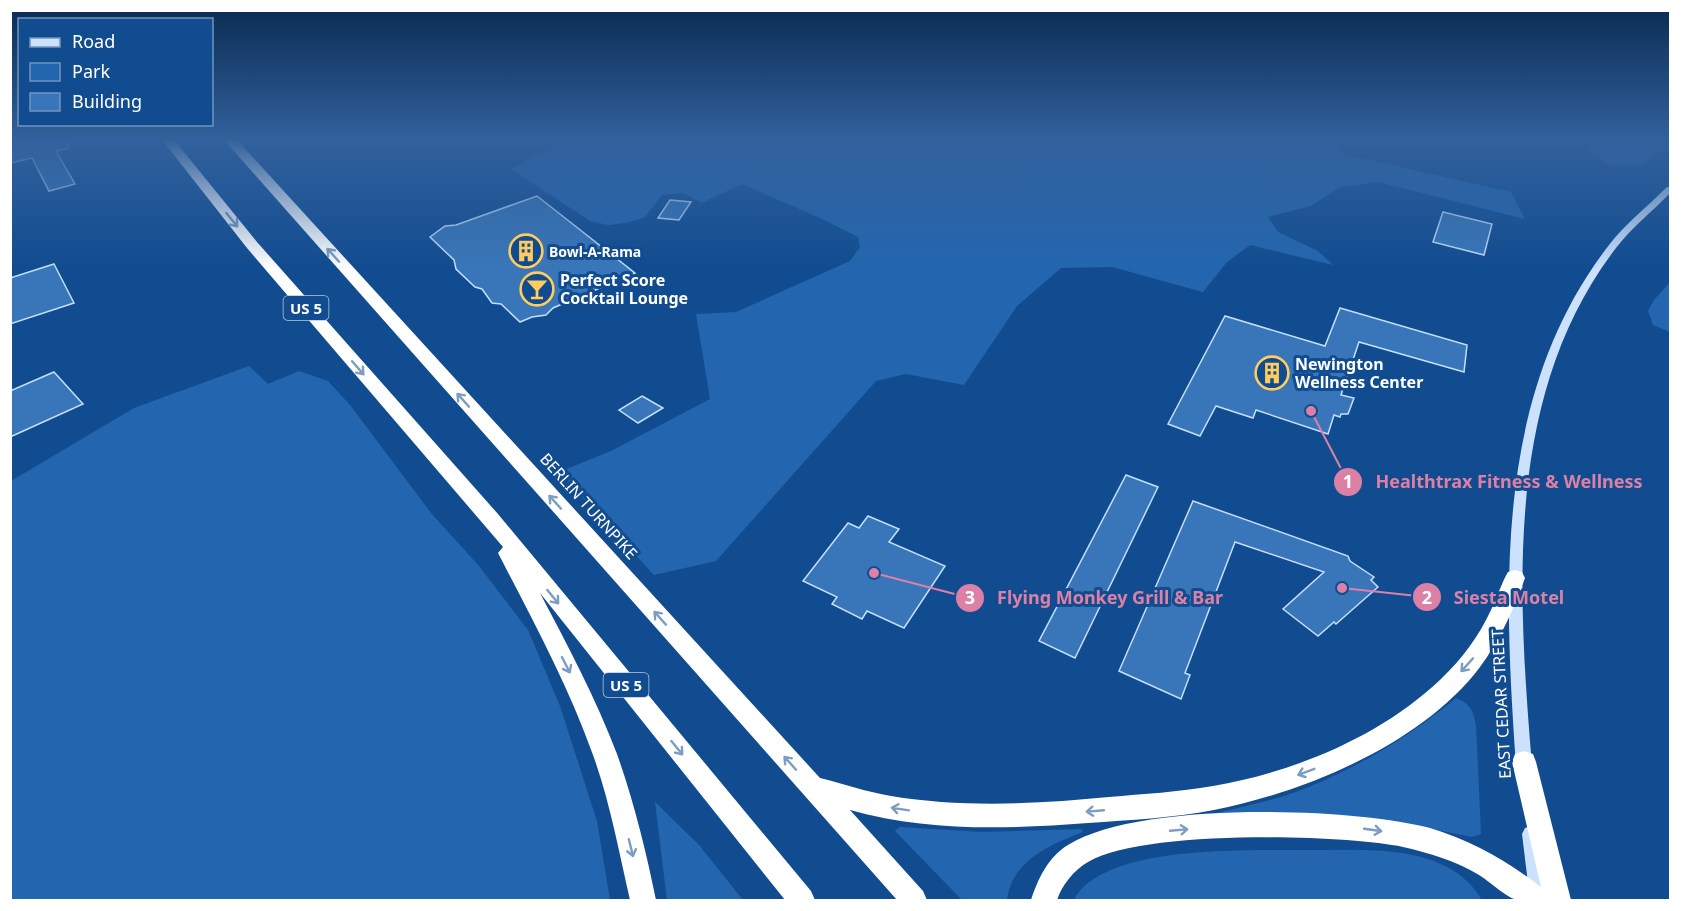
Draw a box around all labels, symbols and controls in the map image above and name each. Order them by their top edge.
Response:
legend [18,18,213,126]
text: Road [72,29,115,53]
text: Park [72,59,110,83]
text: Building [72,89,142,113]
one-way arrow [225,212,238,228]
building icon: Bowl-A-Rama [508,233,544,269]
place label: Bowl-A-Rama [549,242,641,261]
one-way arrow [326,248,340,263]
place label: Perfect Score Cocktail Lounge [560,269,688,309]
bar icon: Perfect Score Cocktail Lounge [519,271,555,307]
road number: US 5 [284,296,328,320]
place label: Newington Wellness Center [1295,353,1423,393]
building icon: Newington Wellness Center [1254,355,1290,391]
one-way arrow [351,360,365,375]
one-way arrow [456,393,470,408]
street label: BERLIN TURNPIKE [535,448,643,564]
callout: Healthtrax Fitness & Wellness [1333,464,1654,500]
text: 1 [1343,469,1353,493]
text: Healthtrax Fitness & Wellness [1375,469,1643,493]
one-way arrow [548,495,562,510]
callout: Siesta Motel [1412,579,1576,615]
callout: Flying Monkey Grill & Bar [955,580,1235,616]
text: 3 [965,585,975,609]
text: Flying Monkey Grill & Bar [997,585,1223,609]
text: 2 [1422,585,1432,609]
text: Siesta Motel [1454,585,1564,609]
one-way arrow [547,588,560,604]
one-way arrow [653,611,667,626]
street label: EAST CEDAR STREET [1486,628,1516,779]
one-way arrow [560,656,572,674]
one-way arrow [1460,658,1474,673]
road number: US 5 [604,673,648,697]
one-way arrow [670,740,683,756]
one-way arrow [783,756,797,771]
one-way arrow [1297,767,1316,778]
one-way arrow [891,803,910,814]
one-way arrow [1085,806,1105,817]
one-way arrow [1168,824,1188,835]
one-way arrow [1363,825,1383,836]
one-way arrow [626,838,638,857]

